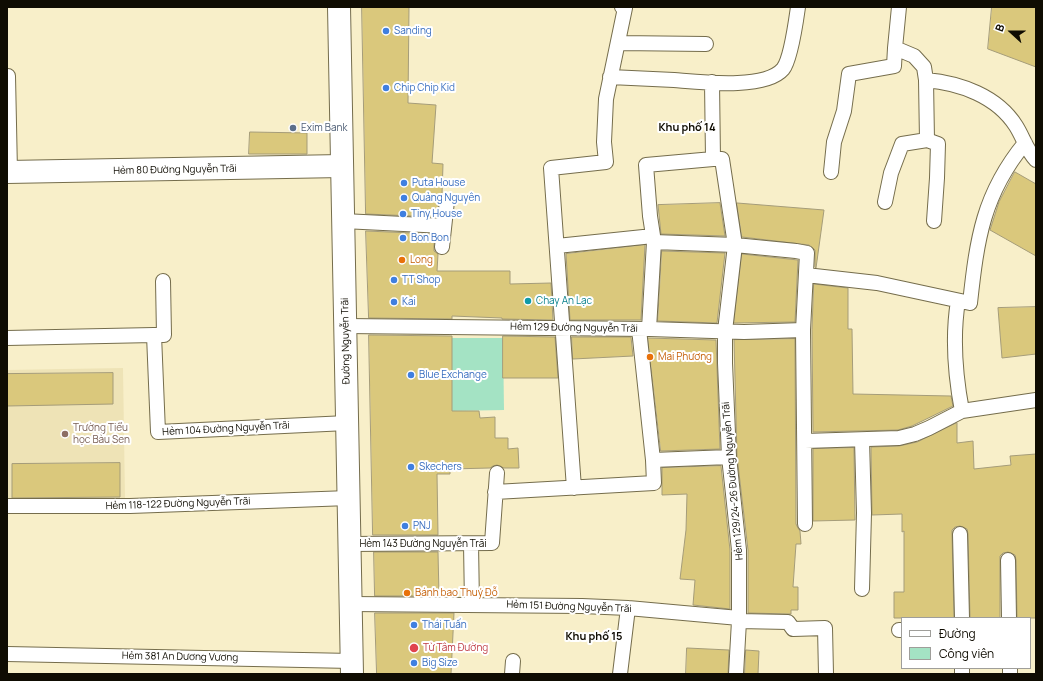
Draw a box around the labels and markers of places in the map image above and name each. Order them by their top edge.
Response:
place label: Sanding [394,25,432,37]
marker: Sanding [381,26,391,36]
place label: Chip Chip Kid [394,82,455,94]
marker: Chip Chip Kid [381,83,391,93]
place label: Exim Bank [301,122,347,134]
marker: Exim Bank [288,123,298,133]
place label: Puta House [412,177,465,189]
marker: Puta House [399,178,409,188]
place label: Quảng Nguyên [412,192,480,204]
marker: Quảng Nguyên [399,193,409,203]
place label: Tiny House [411,208,462,220]
marker: Tiny House [398,209,408,219]
place label: Bon Bon [411,232,449,244]
marker: Bon Bon [398,233,408,243]
place label: Long [410,254,433,266]
marker: Long [397,255,407,265]
place label: TT Shop [402,274,440,286]
marker: TT Shop [389,275,399,285]
place label: Chay An Lạc [536,295,592,307]
place label: Kai [402,296,416,308]
marker: Chay An Lạc [523,296,533,306]
marker: Kai [389,297,399,307]
place label: Mai Phương [658,351,712,363]
marker: Mai Phương [645,352,655,362]
place label: Blue Exchange [419,369,487,381]
marker: Blue Exchange [406,370,416,380]
place label: Trường Tiểu học Bàu Sen [73,422,130,446]
marker: Trường Tiểu học Bàu Sen [60,429,70,439]
place label: Skechers [419,461,462,473]
marker: Skechers [406,462,416,472]
place label: PNJ [413,520,431,532]
marker: PNJ [400,521,410,531]
place label: Bánh bao Thuý Đỗ [415,587,498,599]
marker: Bánh bao Thuý Đỗ [402,588,412,598]
place label: Thái Tuấn [422,619,467,631]
marker: Thái Tuấn [409,620,419,630]
marker: Từ Tâm Đường [408,642,420,654]
place label: Từ Tâm Đường [423,642,488,654]
place label: Big Size [422,657,458,669]
marker: Big Size [409,658,419,668]

